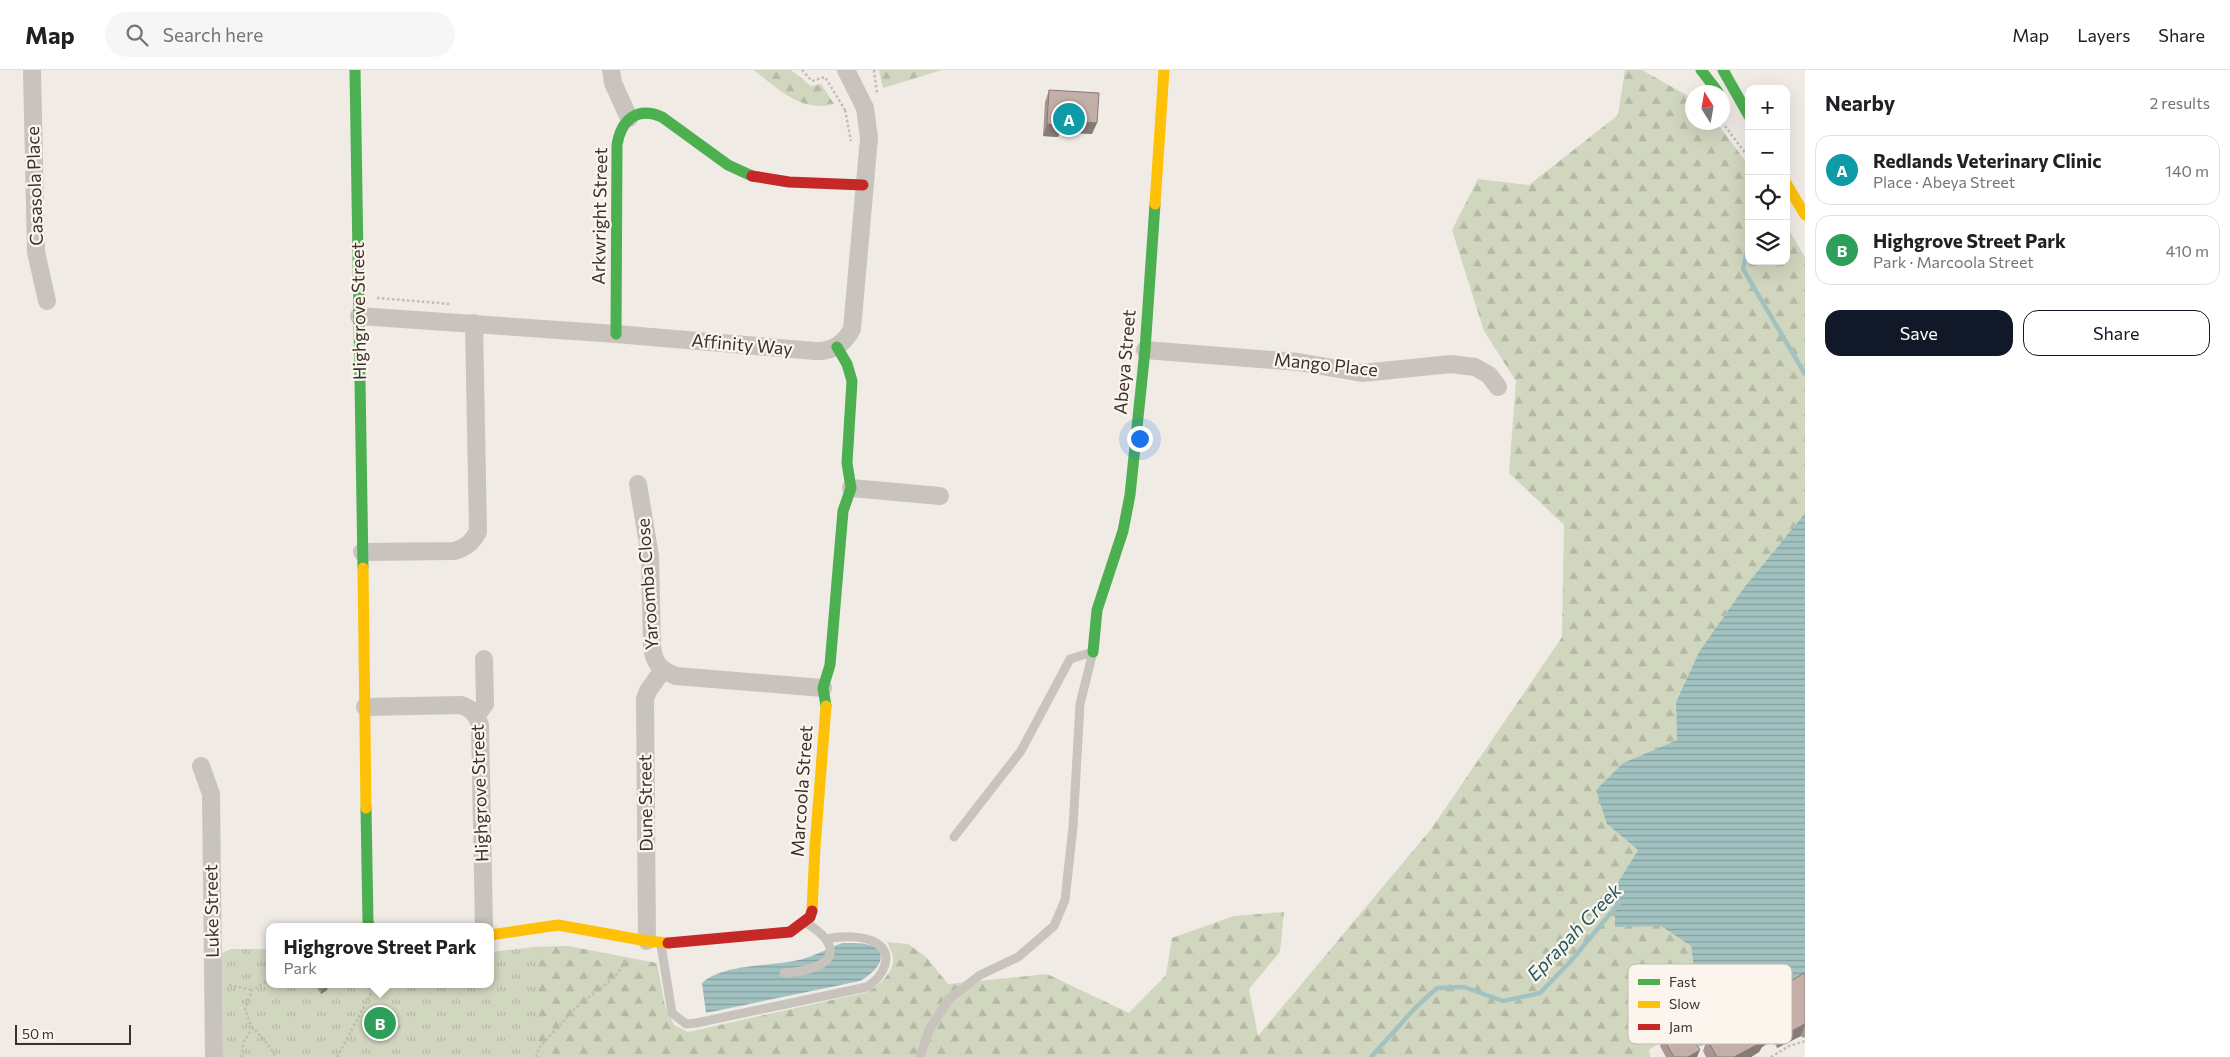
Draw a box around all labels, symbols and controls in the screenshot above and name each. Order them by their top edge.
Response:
search box [105,12,455,57]
text: Map [25,20,75,49]
icon: search [123,21,151,49]
text: Search here [163,23,263,46]
text: Map [2012,24,2049,46]
text: Layers [2077,24,2130,46]
text: Share [2158,24,2205,46]
north arrow [1685,85,1730,130]
map controls [1745,85,1790,265]
button: + [1745,85,1790,130]
text: Nearby [1825,90,1895,115]
text: 2 results [2149,93,2210,112]
pin: A [1053,100,1085,138]
street label: Casasola Place [21,126,47,246]
button: − [1745,130,1790,175]
street label: Arkwright Street [587,147,611,285]
text: Redlands Veterinary Clinic [1873,149,2101,172]
text: A [1836,161,1848,180]
text: 140 m [2165,161,2209,180]
text: Place · Abeya Street [1873,172,2015,191]
button: locate [1745,175,1790,220]
button: layers [1745,220,1790,265]
text: Highgrove Street Park [1873,229,2066,252]
text: B [1837,241,1847,260]
text: 410 m [2166,241,2209,260]
street label: Highgrove Street [346,242,370,380]
text: Park · Marcoola Street [1873,252,2034,271]
street label: Abeya Street [1108,309,1140,415]
button: Save [1825,310,2013,356]
button: Share [2023,310,2210,356]
street label: Affinity Way [691,329,794,359]
street label: Mango Place [1273,348,1379,380]
your location [1127,426,1153,452]
street label: Yaroomba Close [631,517,663,651]
street label: Highgrove Street [466,724,492,862]
street label: Marcoola Street [785,724,817,858]
street label: Dune Street [633,754,657,852]
street label: Luke Street [199,864,223,958]
water label: Eprapah Creek [1522,878,1626,985]
popup [266,923,494,988]
text: Highgrove Street Park [284,935,477,958]
text: Park [284,958,317,977]
legend [1628,964,1792,1044]
text: Fast [1669,973,1696,990]
text: Slow [1669,995,1700,1012]
pin: B [364,1004,396,1042]
text: Jam [1669,1018,1693,1035]
scale bar [15,1022,131,1045]
text: 50 m [22,1025,54,1042]

